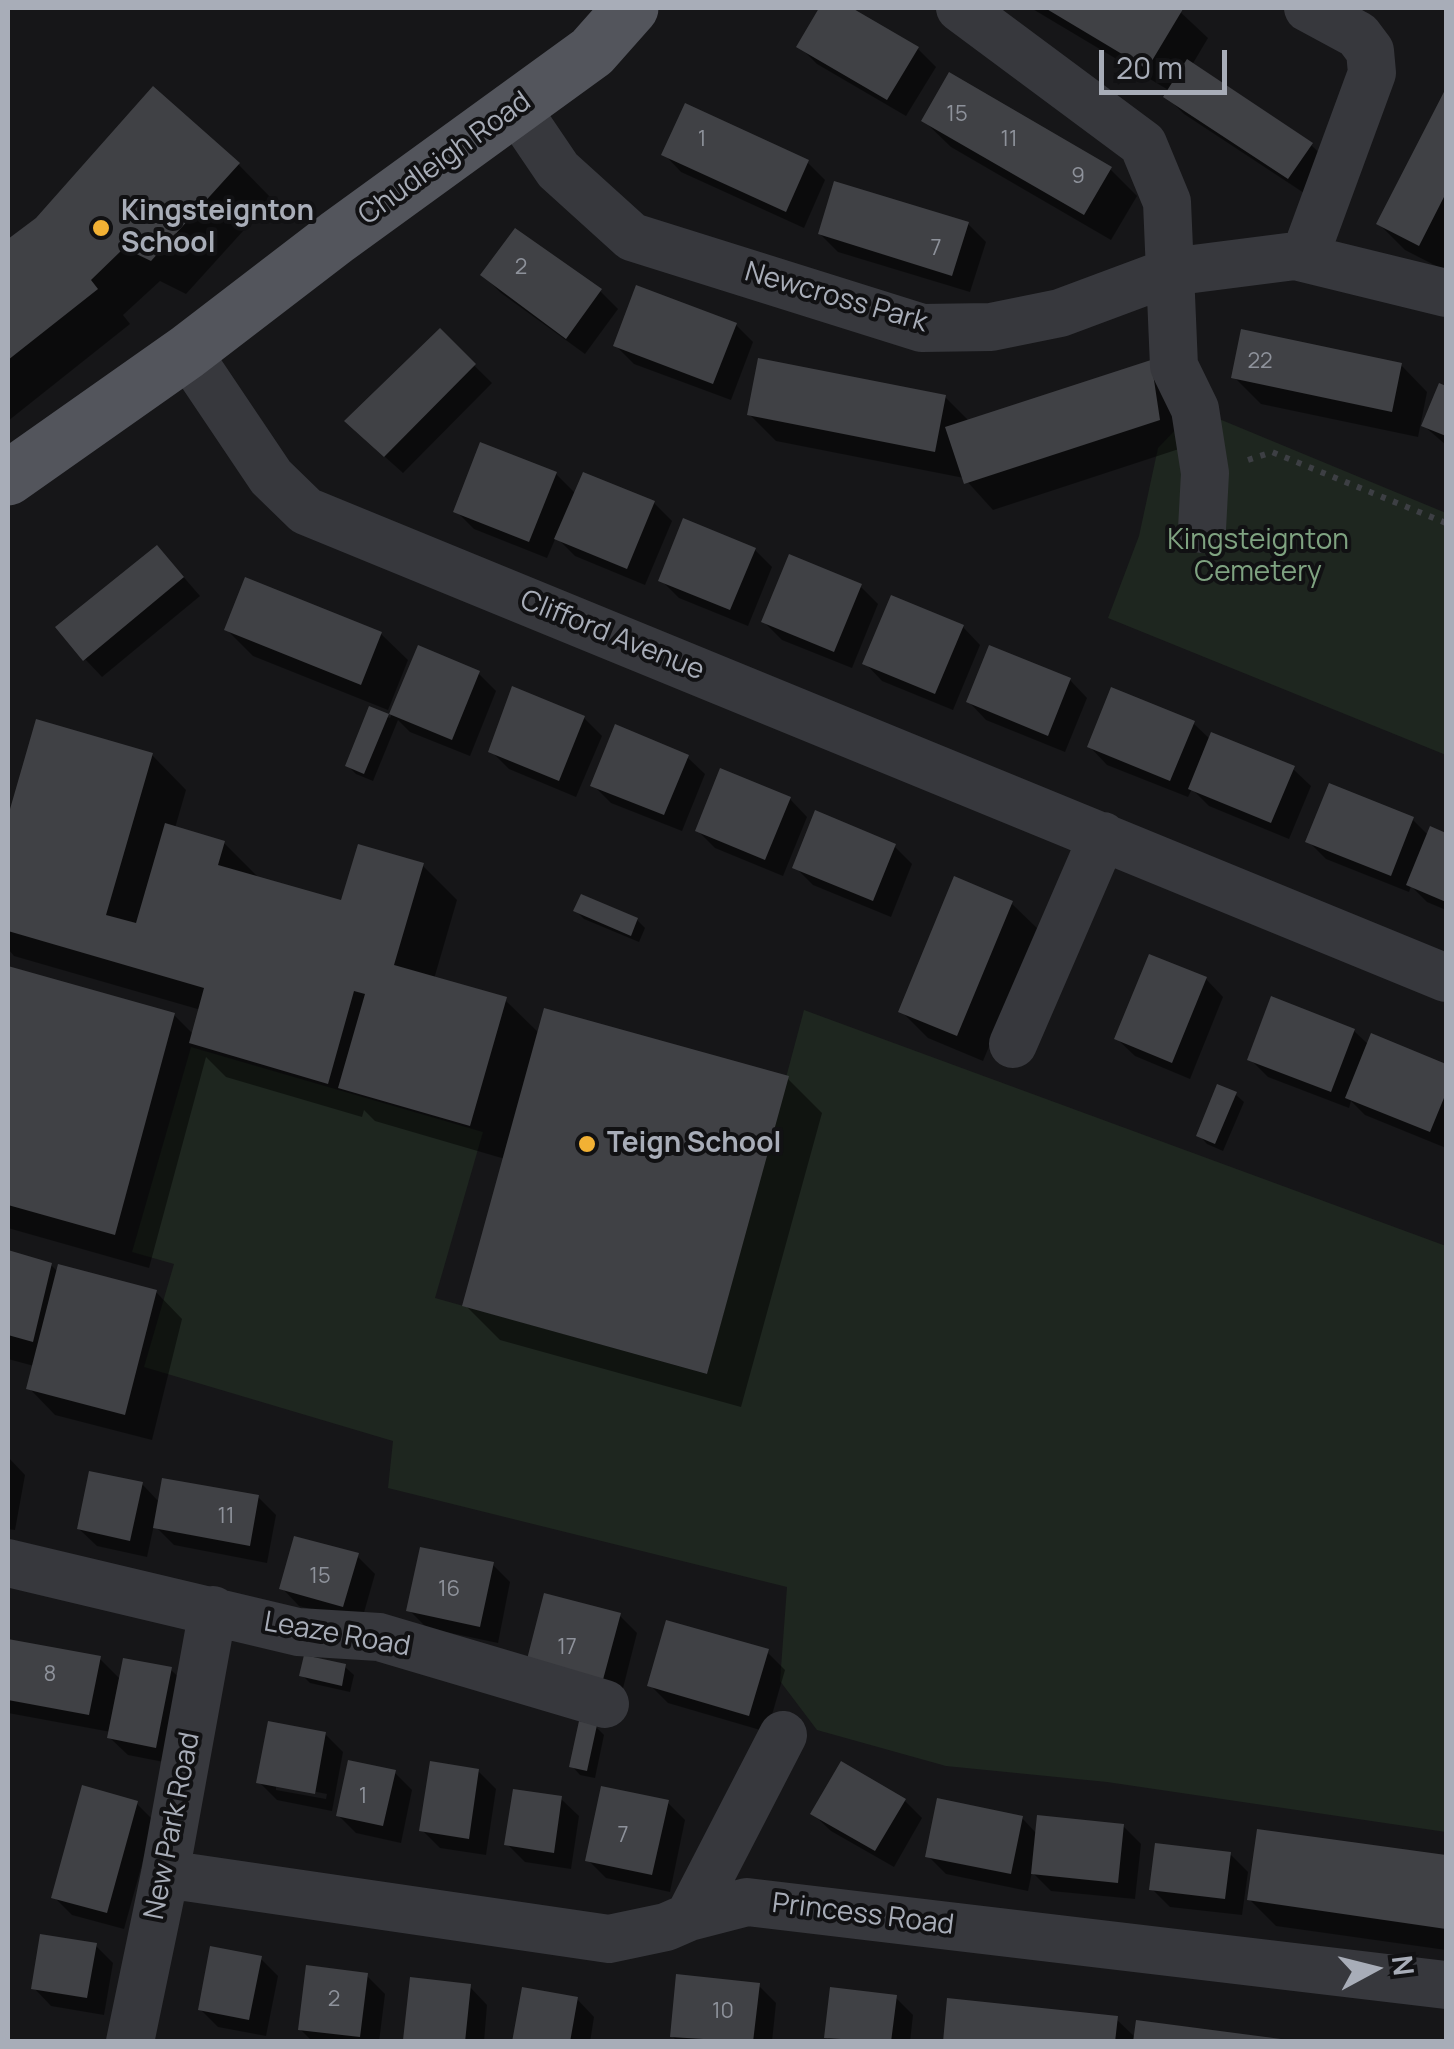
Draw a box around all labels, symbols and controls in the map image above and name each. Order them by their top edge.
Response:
scale bar [1104,30,1232,92]
text: 20 m [1116,47,1183,88]
street label: Chudleigh Road [352,85,538,233]
house number: 15 [946,102,968,128]
house number: 1 [698,127,706,153]
house number: 11 [1000,127,1018,153]
house number: 9 [1071,164,1085,190]
place label: Kingsteignton School [121,195,314,261]
marker: Kingsteignton School [90,217,112,239]
house number: 7 [930,236,942,262]
house number: 2 [515,255,527,281]
street label: Newcross Park [741,256,931,340]
house number: 22 [1247,349,1273,375]
park label: Kingsteignton Cemetery [1167,524,1349,590]
street label: Clifford Avenue [515,584,709,688]
place label: Teign School [607,1127,781,1161]
marker: Teign School [576,1133,598,1155]
house number: 11 [217,1504,235,1530]
house number: 15 [309,1564,331,1590]
house number: 16 [438,1577,460,1603]
street label: Leaze Road [261,1606,413,1664]
house number: 17 [557,1635,577,1661]
house number: 8 [44,1662,56,1688]
street label: New Park Road [138,1730,208,1922]
house number: 1 [359,1784,367,1810]
house number: 7 [617,1823,629,1849]
street label: Princess Road [770,1887,956,1943]
north arrow [1324,1919,1424,2019]
text: N [1384,1953,1424,1978]
house number: 2 [328,1987,340,2013]
house number: 10 [712,1999,734,2025]

